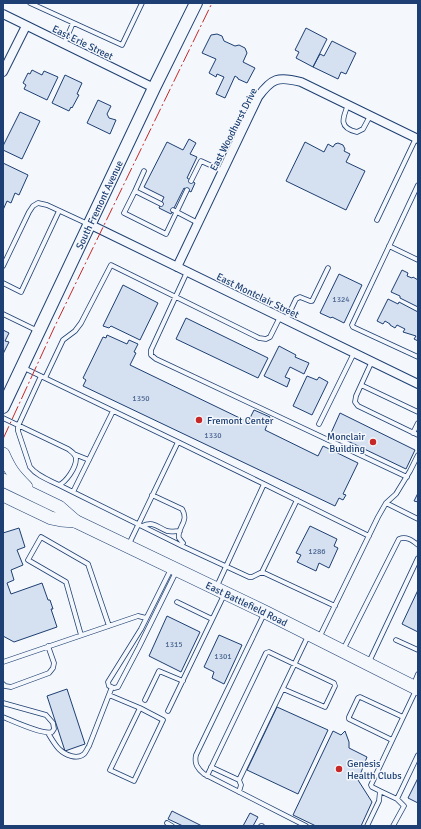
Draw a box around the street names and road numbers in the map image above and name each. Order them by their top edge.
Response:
street label: East Erie Street [50,23,115,63]
street label: East Woodhurst Drive [208,86,260,173]
street label: South Fremont Avenue [74,159,126,251]
street label: East Montclair Street [214,271,301,321]
street label: East Battlefield Road [204,580,289,629]

